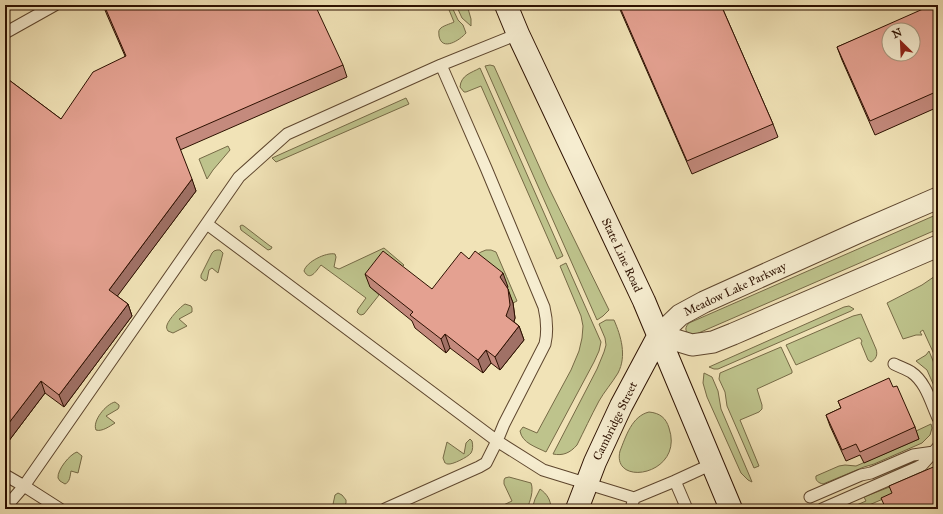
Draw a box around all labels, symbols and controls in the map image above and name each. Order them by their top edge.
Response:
north arrow [881,22,921,62]
text: N [890,25,905,41]
street label: State Line Road [599,216,645,294]
street label: Meadow Lake Parkway [681,259,789,319]
street label: Cambridge Street [590,379,641,463]

